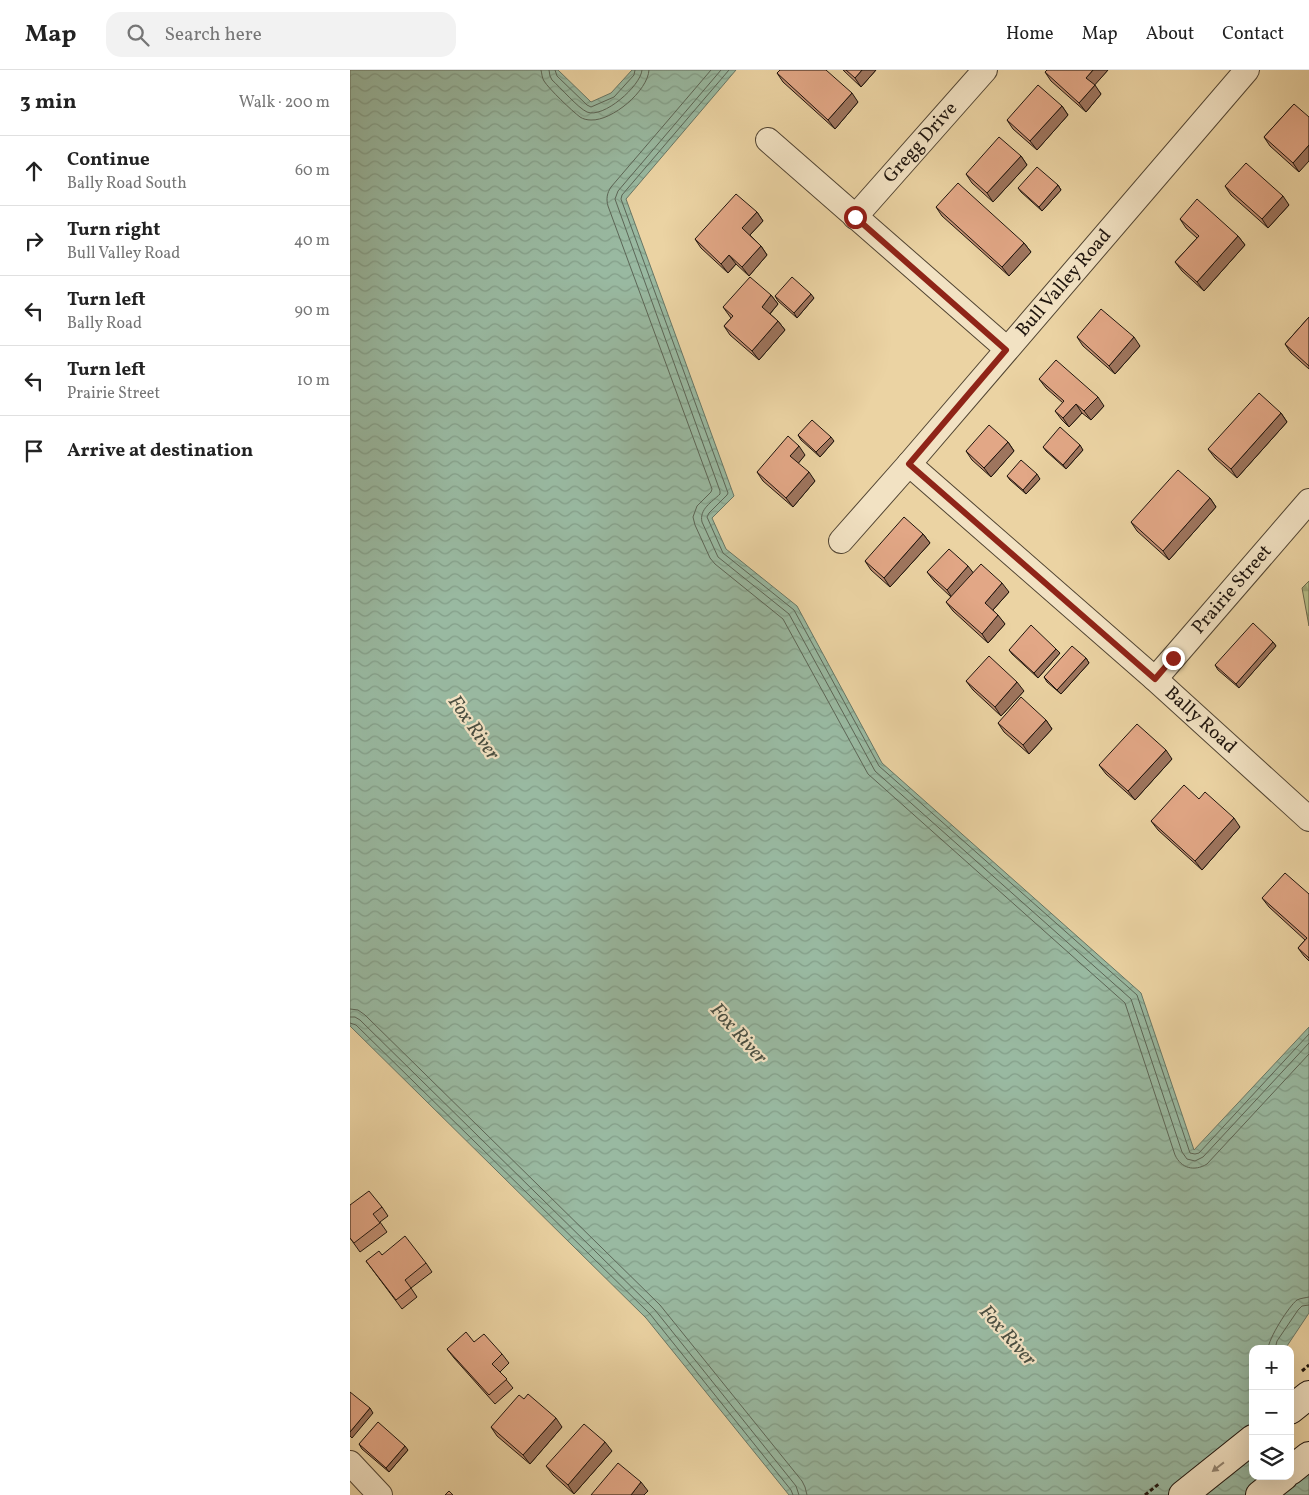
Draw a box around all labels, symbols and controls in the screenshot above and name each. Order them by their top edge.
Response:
search box [106,12,456,57]
text: Map [25,18,76,52]
icon: search [124,21,152,49]
text: Search here [164,22,262,48]
text: Home [1006,22,1054,47]
text: Map [1082,22,1118,47]
text: About [1146,22,1194,47]
text: Contact [1222,22,1284,47]
text: 3 min [20,88,76,117]
text: Walk · 200 m [239,92,330,114]
street label: Gregg Drive [878,97,964,189]
text: Continue [67,147,150,173]
icon: ahead [20,157,48,185]
text: 60 m [295,160,330,182]
text: Bally Road South [67,173,187,195]
route start [844,206,867,229]
text: Turn right [67,217,160,243]
street label: Bull Valley Road [1010,224,1118,343]
icon: right [20,227,48,255]
text: 40 m [294,230,330,252]
text: Bull Valley Road [67,243,180,265]
text: Turn left [67,287,146,313]
icon: left [20,297,48,325]
text: 90 m [294,300,330,322]
text: Bally Road [67,313,142,335]
text: Turn left [67,357,146,383]
icon: left [20,367,48,395]
text: 10 m [297,370,330,392]
text: Prairie Street [67,383,160,405]
icon: arrive [20,437,48,465]
text: Arrive at destination [67,438,253,464]
street label: Prairie Street [1186,539,1278,640]
route end [1162,647,1185,670]
street label: Bally Road [1159,681,1242,760]
water label: Fox River [440,690,506,767]
water label: Fox River [703,997,773,1071]
water label: Fox River [972,1299,1042,1373]
map controls [1249,1345,1294,1480]
button: + [1249,1345,1294,1390]
button: − [1249,1390,1294,1435]
button: layers [1249,1435,1294,1480]
one-way arrow [1212,1462,1225,1473]

